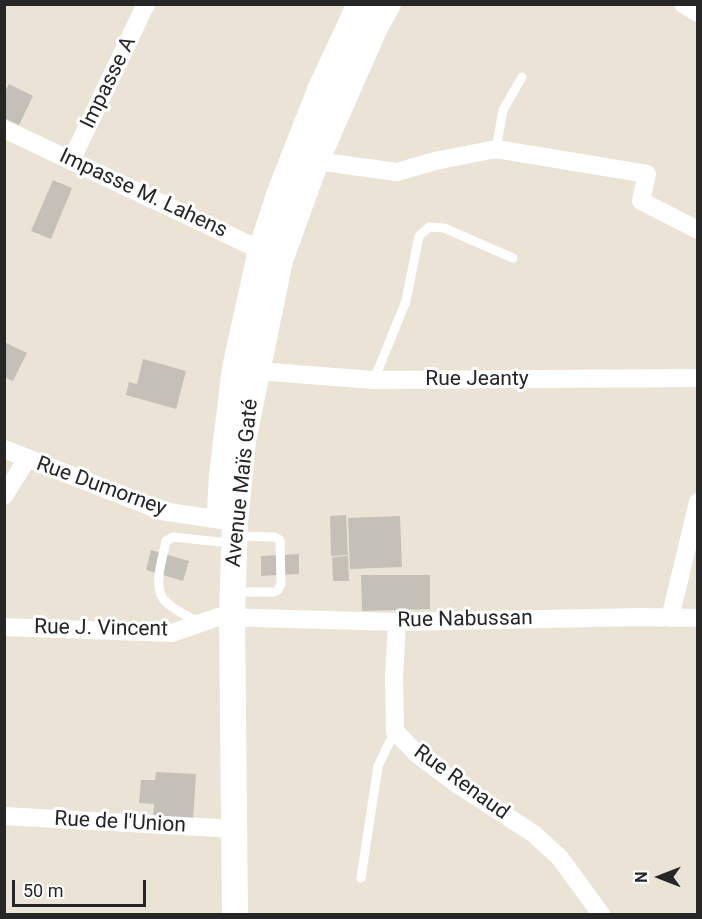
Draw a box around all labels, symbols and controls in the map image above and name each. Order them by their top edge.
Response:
street label: Impasse A [76,33,142,133]
street label: Impasse M. Lahens [55,144,231,244]
street label: Rue Jeanty [425,367,529,393]
street label: Avenue Maïs Gaté [222,398,264,568]
street label: Rue Dumorney [33,452,169,522]
street label: Rue Nabussan [397,606,533,634]
street label: Rue J. Vincent [34,615,168,643]
street label: Rue Renaud [409,740,513,826]
street label: Rue de l'Union [54,807,186,839]
north arrow [630,847,690,907]
scale bar [15,868,148,906]
text: N [632,871,651,883]
text: 50 m [23,880,63,901]

